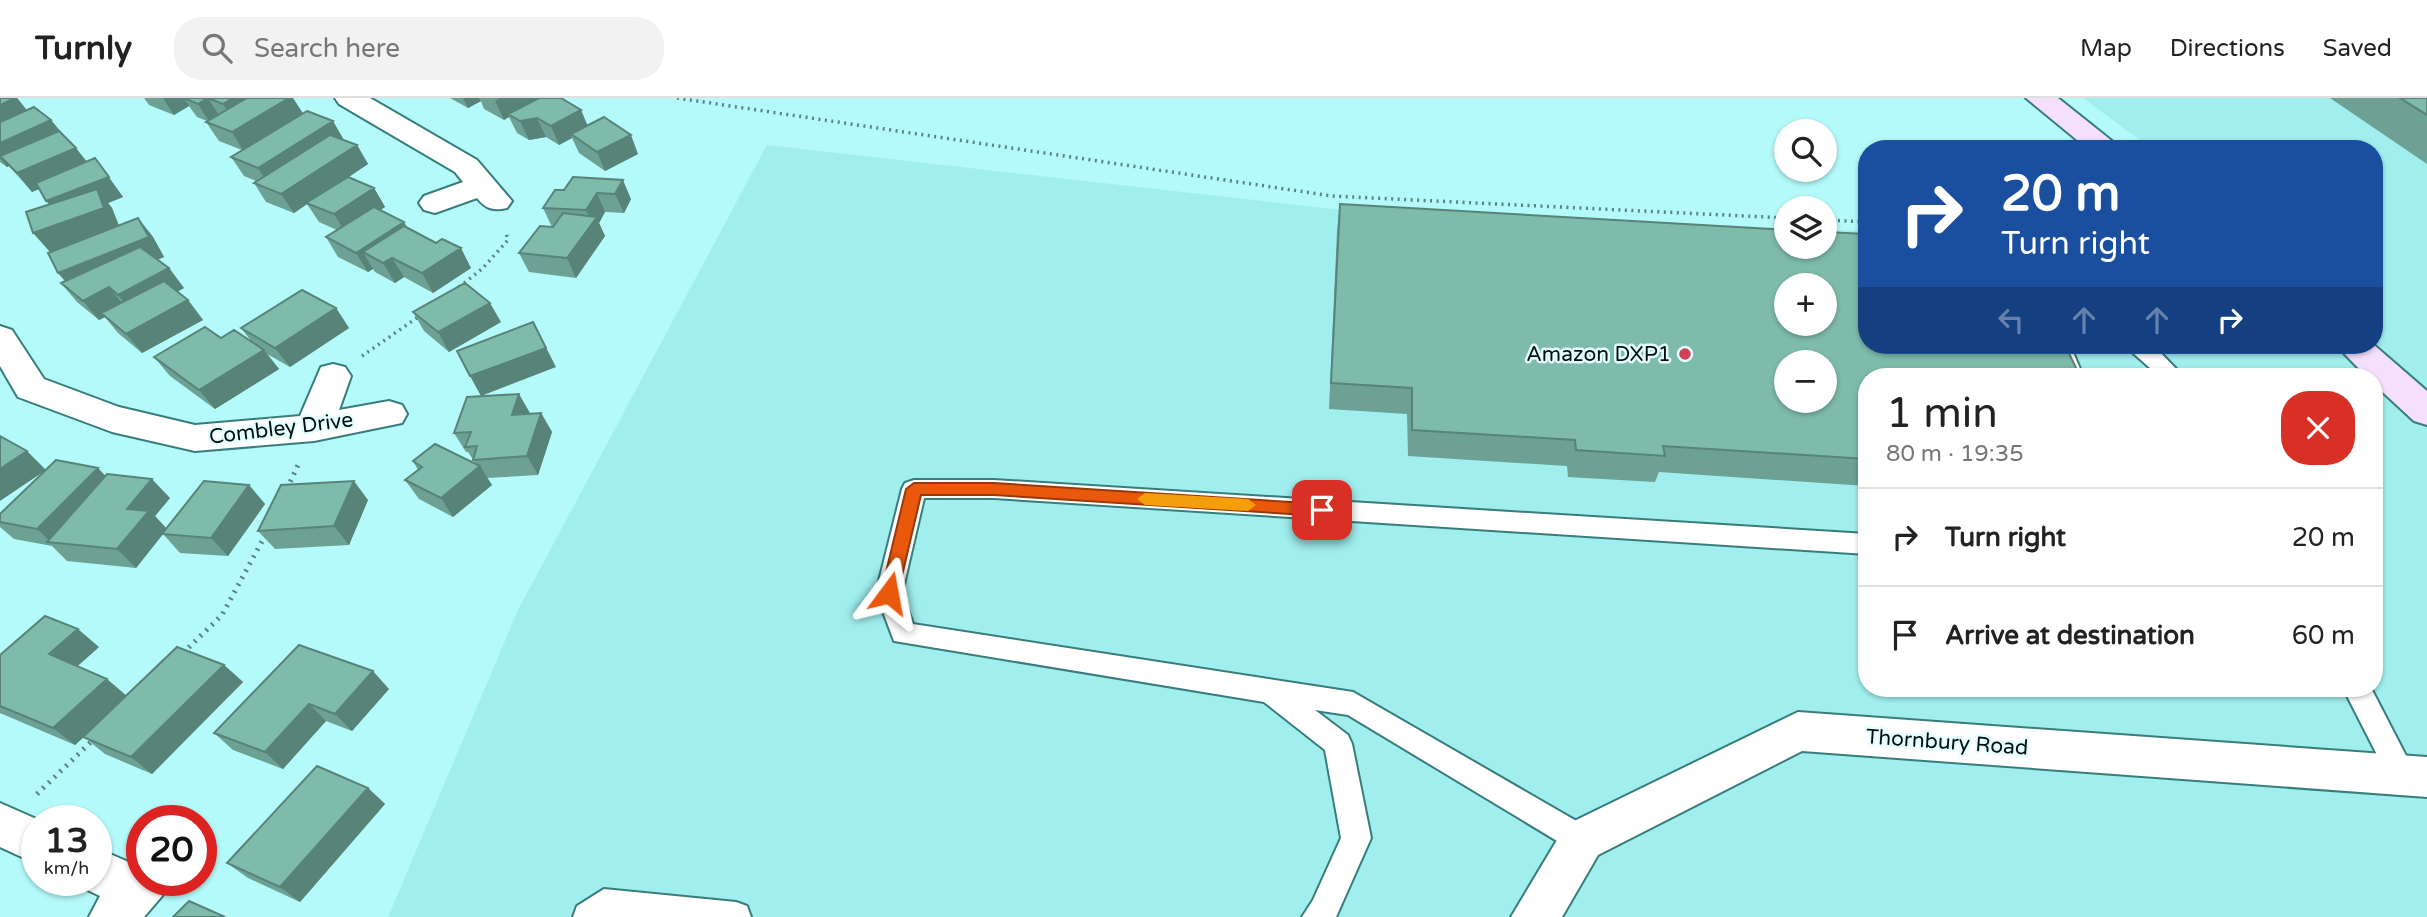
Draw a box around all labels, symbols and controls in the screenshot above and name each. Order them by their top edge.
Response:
search box [174,17,664,80]
text: Turnly [35,29,132,68]
icon: search [198,29,236,67]
text: Search here [254,33,400,64]
text: Map [2080,34,2132,63]
text: Directions [2170,34,2285,63]
text: Saved [2323,34,2392,63]
map controls [1774,119,1837,413]
button: search [1774,119,1837,182]
text: 20 m [2001,165,2120,224]
icon: right [1886,168,1977,259]
button: layers [1774,196,1837,259]
text: Turn right [2001,225,2150,263]
button: + [1774,273,1837,336]
icon: left [1992,301,2030,339]
icon: ahead [2065,301,2103,339]
icon: ahead [2138,301,2176,339]
icon: right [2211,301,2249,339]
place label: Amazon DXP1 [1526,342,1671,367]
marker: Amazon DXP1 [1677,346,1693,362]
button: − [1774,350,1837,413]
text: 1 min [1886,388,1998,439]
button: close [2281,391,2355,465]
street label: Combley Drive [208,407,355,450]
text: 80 m · 19:35 [1886,440,2024,468]
pin [1292,480,1352,540]
icon: arrive [1303,491,1341,529]
icon: right [1886,518,1924,556]
text: Turn right [1945,522,2066,553]
text: 20 m [2292,522,2355,553]
position arrow [852,556,926,630]
icon: arrive [1886,616,1924,654]
text: Arrive at destination [1945,620,2195,651]
text: 60 m [2292,620,2355,651]
street label: Thornbury Road [1865,724,2029,761]
speed limit sign: 20 [126,805,217,896]
text: 13 [45,820,88,862]
text: km/h [44,857,89,879]

